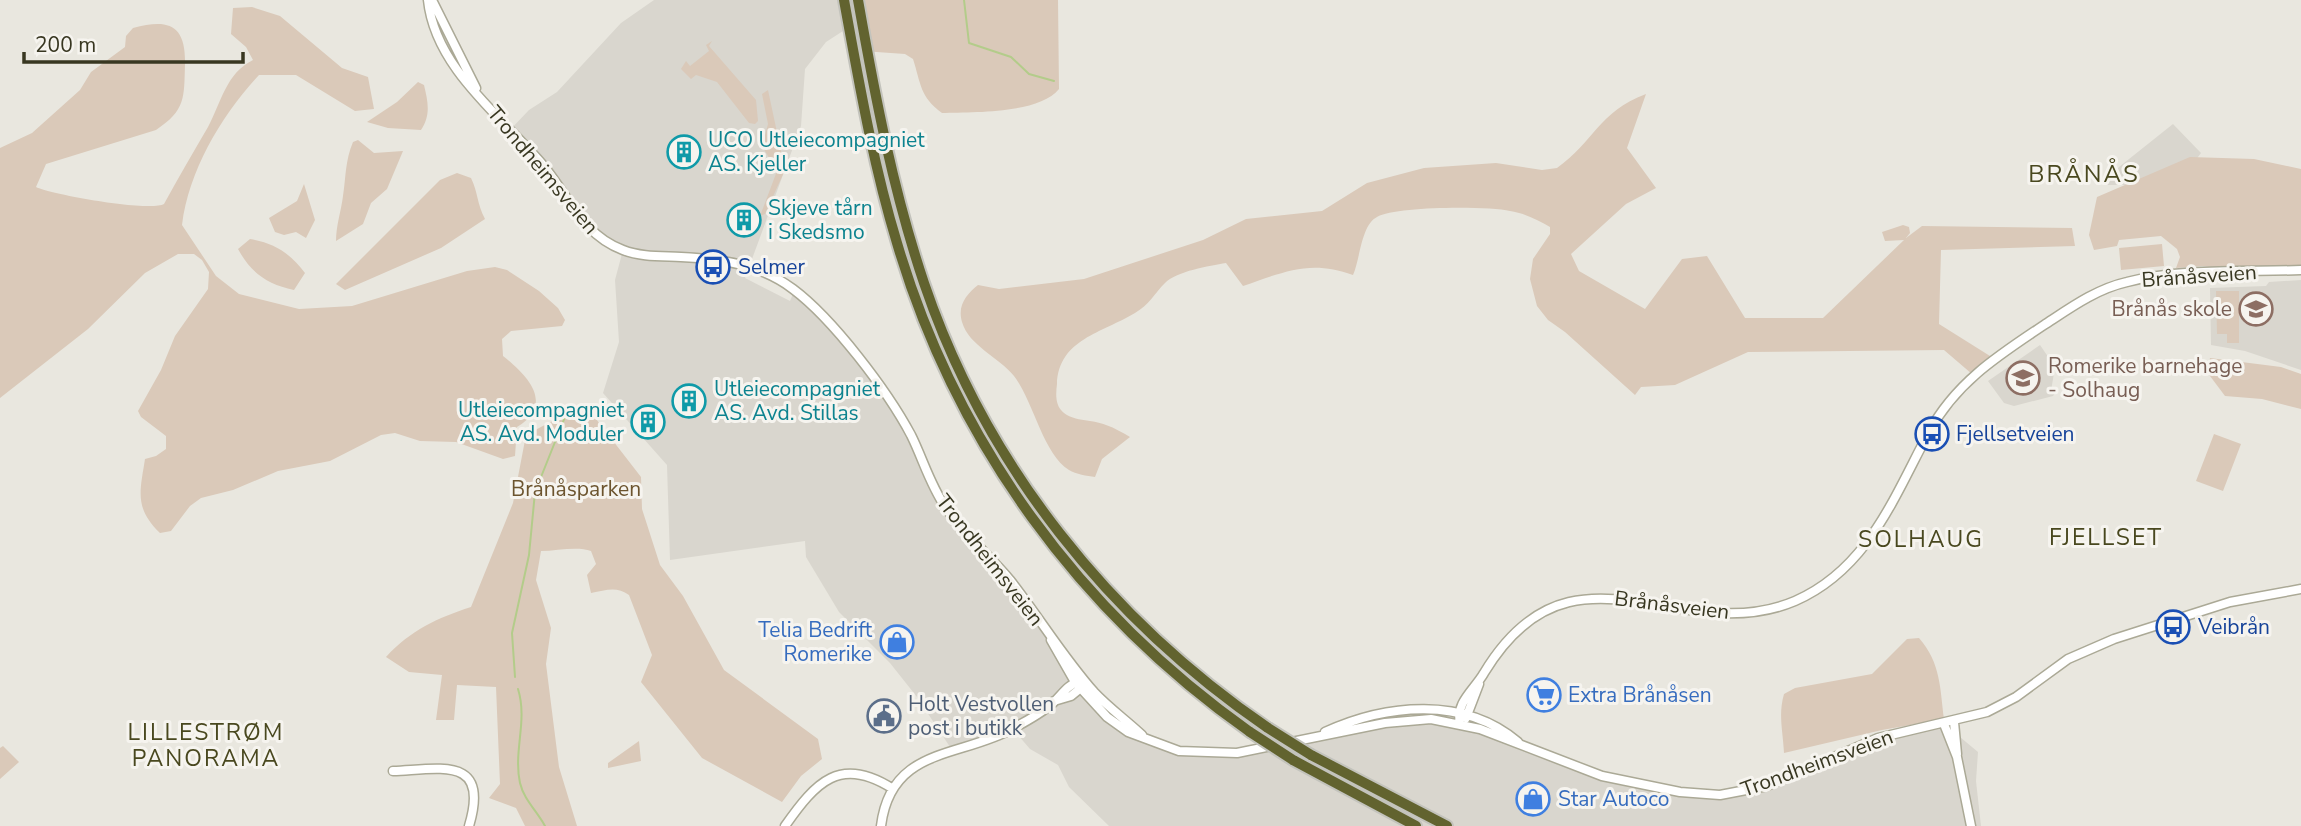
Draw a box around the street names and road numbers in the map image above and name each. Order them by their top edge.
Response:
street label: Trondheimsveien [481,100,605,240]
street label: Brånåsveien [2140,258,2258,294]
street label: Trondheimsveien [930,488,1050,632]
street label: Brånåsveien [1613,584,1731,626]
street label: Trondheimsveien [1737,722,1897,804]

